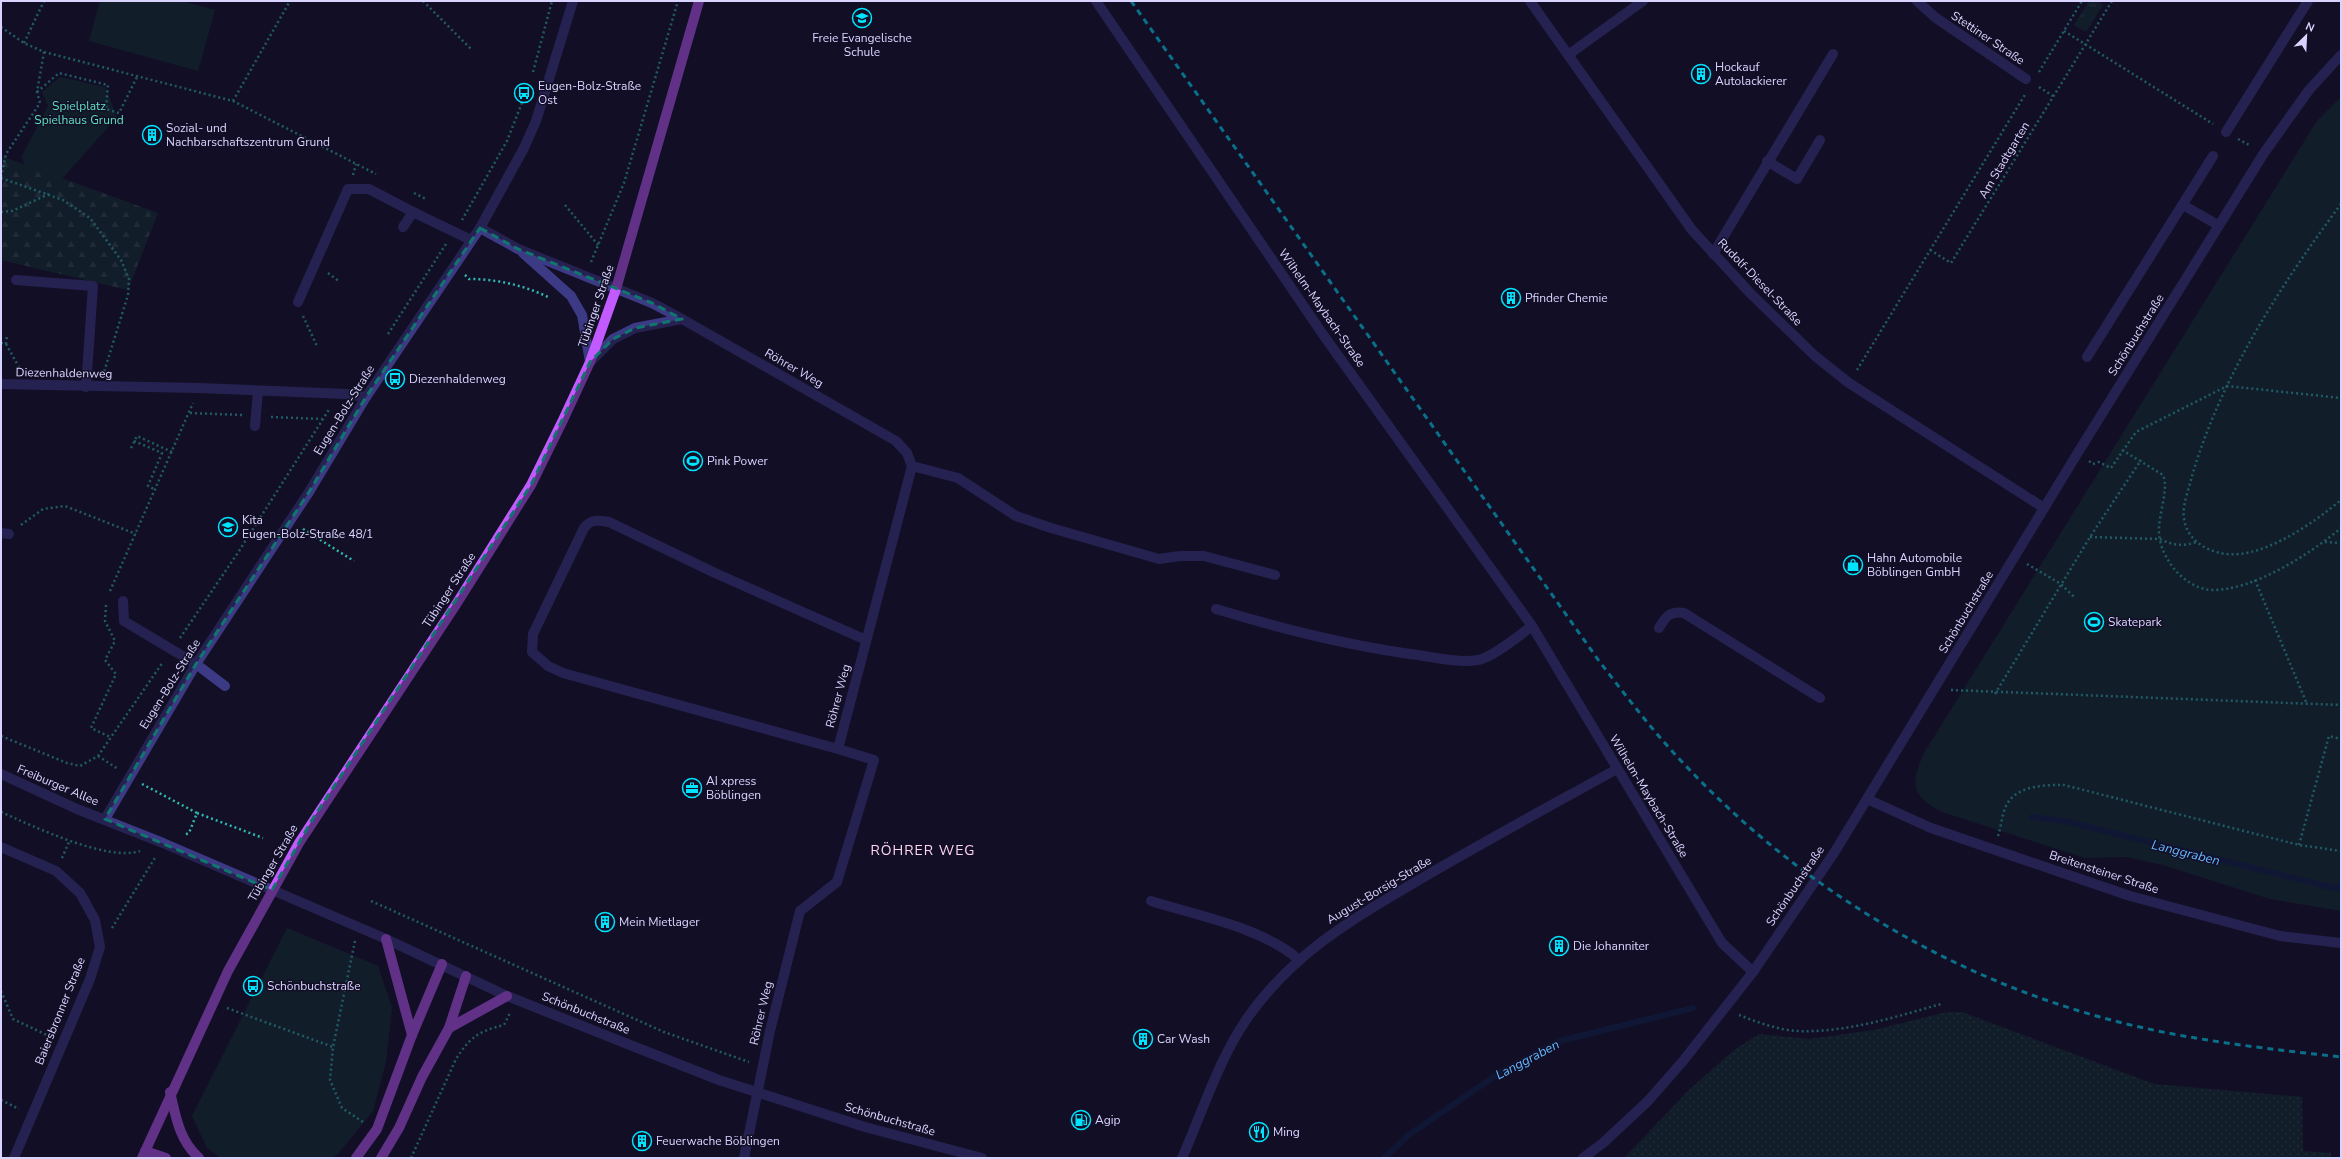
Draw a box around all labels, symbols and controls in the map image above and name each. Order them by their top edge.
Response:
school or university icon: Freie Evangelische Schule [851,7,873,29]
street label: Stettiner Straße [1948,7,2028,69]
north arrow [2286,16,2326,56]
text: N [2303,19,2317,36]
place label: Freie Evangelische Schule [812,30,912,60]
place label: Hockauf Autolackierer [1715,59,1788,89]
building icon: Hockauf Autolackierer [1690,63,1712,85]
place label: Eugen-Bolz-Straße Ost [538,78,641,108]
bus stop icon: Eugen-Bolz-Straße Ost [513,82,535,104]
park label: Spielplatz Spielhaus Grund [34,98,124,128]
street label: Am Stadtgarten [1975,119,2033,201]
place label: Sozial- und Nachbarschaftszentrum Grund [166,120,330,150]
building icon: Sozial- und Nachbarschaftszentrum Grund [141,124,163,146]
street label: Rudolf-Diesel-Straße [1714,235,1806,329]
street label: Wilhelm-Maybach-Straße [1275,246,1369,370]
street label: Tübinger Straße [574,263,618,349]
building icon: Pfinder Chemie [1500,287,1522,309]
place label: Pfinder Chemie [1525,290,1608,306]
street label: Schönbuchstraße [2104,291,2168,379]
street label: Röhrer Weg [762,345,826,391]
street label: Eugen-Bolz-Straße [310,362,378,458]
street label: Diezenhaldenweg [15,364,113,382]
bus stop icon: Diezenhaldenweg [384,368,406,390]
place label: Diezenhaldenweg [409,371,506,387]
sports icon: Pink Power [682,450,704,472]
place label: Pink Power [707,453,769,469]
place label: Kita Eugen-Bolz-Straße 48/1 [242,512,373,542]
school or university icon: Kita Eugen-Bolz-Straße 48/1 [217,516,239,538]
street label: Tübinger Straße [419,549,479,631]
place label: Hahn Automobile Böblingen GmbH [1867,550,1962,580]
shop icon: Hahn Automobile Böblingen GmbH [1842,554,1864,576]
street label: Schönbuchstraße [1935,568,1997,656]
sports icon: Skatepark [2083,611,2105,633]
place label: Skatepark [2108,614,2163,630]
street label: Eugen-Bolz-Straße [136,636,204,732]
street label: Röhrer Weg [822,662,854,730]
street label: Wilhelm-Maybach-Straße [1606,731,1692,861]
street label: Freiburger Allee [15,761,101,809]
place label: AI xpress Böblingen [706,773,761,803]
office icon: AI xpress Böblingen [681,777,703,799]
street label: Tübinger Straße [244,822,302,904]
water label: Langgraben [2150,836,2222,870]
district label: RÖHRER WEG [871,841,975,860]
street label: Schönbuchstraße [1762,843,1828,929]
street label: Breitensteiner Straße [2047,847,2161,897]
street label: August-Borsig-Straße [1324,852,1434,928]
building icon: Mein Mietlager [594,911,616,933]
place label: Mein Mietlager [619,914,700,930]
building icon: Die Johanniter [1548,935,1570,957]
place label: Die Johanniter [1573,938,1650,954]
street label: Baiersbronner Straße [31,955,89,1067]
bus stop icon: Schönbuchstraße [242,975,264,997]
place label: Schönbuchstraße [267,978,361,994]
street label: Röhrer Weg [746,979,776,1047]
street label: Schönbuchstraße [540,988,632,1038]
building icon: Car Wash [1132,1028,1154,1050]
place label: Car Wash [1157,1031,1210,1047]
water label: Langgraben [1492,1036,1563,1084]
street label: Schönbuchstraße [843,1098,937,1140]
fuel station icon: Agip [1070,1109,1092,1131]
place label: Agip [1095,1112,1121,1128]
restaurant icon: Ming [1248,1121,1270,1143]
place label: Ming [1273,1124,1300,1140]
building icon: Feuerwache Böblingen [631,1130,653,1152]
place label: Feuerwache Böblingen [656,1133,780,1149]

